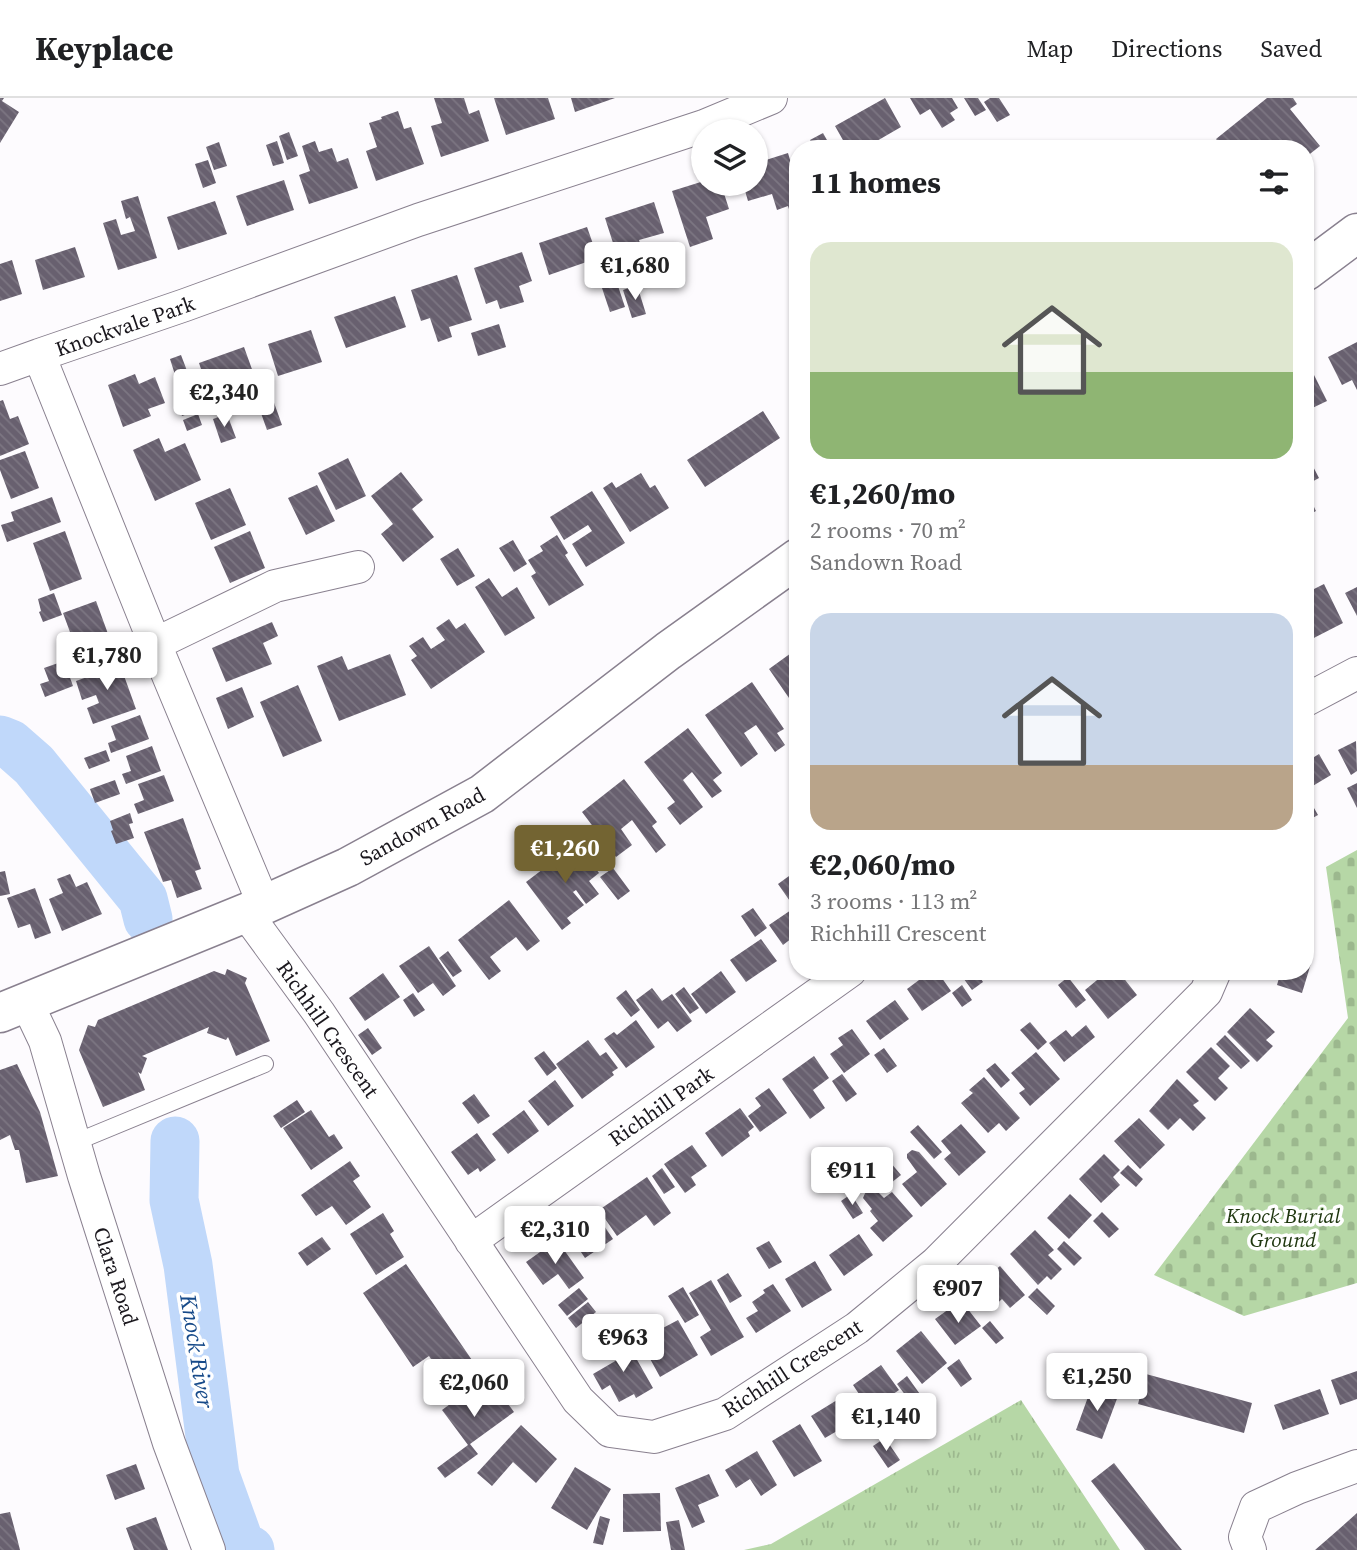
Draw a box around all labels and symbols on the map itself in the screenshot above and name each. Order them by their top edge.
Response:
pin: €1,680 [578,242,692,302]
street label: Knockvale Park [51,288,199,363]
pin: €2,340 [167,370,281,429]
pin: €1,780 [50,632,164,692]
street label: Sandown Road [354,780,490,872]
pin: €1,260 [508,826,622,885]
street label: Richhill Crescent [270,955,386,1103]
street label: Richhill Park [603,1059,720,1153]
pin: €911 [811,1148,893,1207]
park label: Knock Burial Ground [1225,1201,1341,1254]
pin: €2,310 [498,1206,612,1266]
street label: Clara Road [86,1223,146,1329]
pin: €907 [917,1266,999,1325]
water label: Knock River [172,1291,222,1411]
street label: Richhill Crescent [717,1312,868,1424]
pin: €963 [582,1314,664,1374]
pin: €1,250 [1040,1354,1154,1413]
pin: €2,060 [417,1360,531,1419]
pin: €1,140 [829,1394,943,1453]

